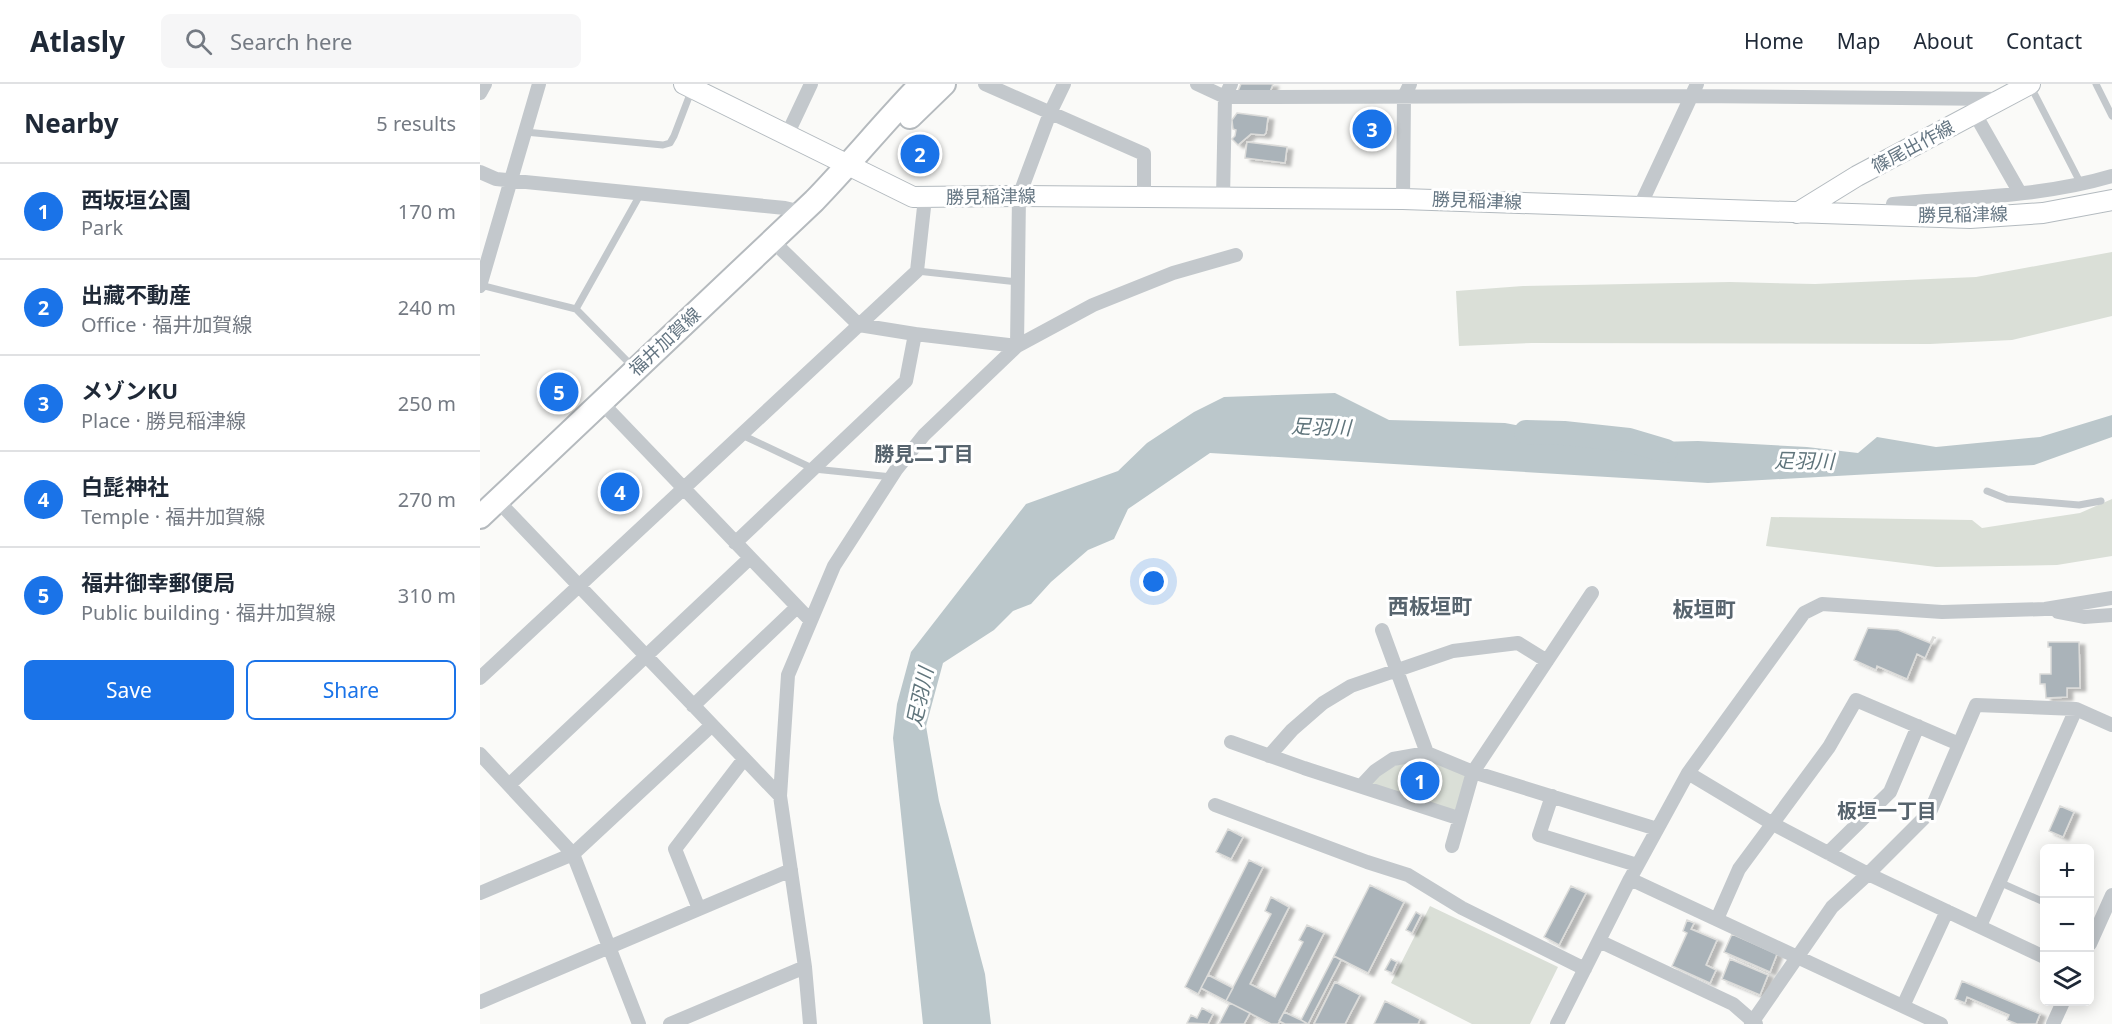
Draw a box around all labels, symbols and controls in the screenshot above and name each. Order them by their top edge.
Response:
search box [161,14,581,68]
text: Atlasly [30,22,125,60]
icon: search [182,25,215,58]
text: Search here [230,26,352,56]
text: Home [1744,27,1804,55]
text: Map [1837,27,1880,55]
text: About [1913,27,1973,55]
text: Contact [2006,27,2082,55]
text: Nearby [24,105,119,141]
pin: 3 [1352,106,1392,152]
text: 5 results [376,110,456,137]
street label: 篠尾出作線 [1867,114,1958,178]
pin: 2 [900,132,940,176]
street label: 勝見稲津線 [946,183,1036,209]
text: 西坂垣公園 [81,184,191,214]
street label: 勝見稲津線 [1432,186,1522,214]
text: 1 [38,198,49,225]
text: 170 m [398,198,456,225]
street label: 勝見稲津線 [1918,201,2008,227]
text: Park [81,214,123,241]
text: 出藏不動産 [81,279,191,309]
text: 2 [38,294,49,321]
text: 240 m [398,294,456,321]
street label: 福井加賀線 [623,302,705,381]
text: Office · 福井加賀線 [81,311,252,338]
pin: 5 [540,370,578,414]
text: メゾンKU [81,375,178,405]
text: 3 [38,390,49,417]
text: 250 m [398,390,456,417]
text: Place · 勝見稲津線 [81,407,246,434]
water label: 足羽川 [1291,412,1353,441]
district label: 勝見二丁目 [874,440,974,467]
water label: 足羽川 [1774,446,1836,475]
pin: 4 [600,470,640,514]
text: 白髭神社 [81,471,169,501]
text: 4 [38,486,49,513]
text: 270 m [398,486,456,513]
text: Temple · 福井加賀線 [81,503,265,530]
text: 福井御幸郵便局 [81,567,235,597]
your location [1139,567,1168,596]
text: 5 [38,582,49,609]
text: 310 m [398,582,456,609]
district label: 西板垣町 [1388,592,1472,620]
district label: 板垣町 [1673,595,1736,623]
text: Public building · 福井加賀線 [81,599,336,626]
button: Save [24,660,234,720]
button: Share [246,660,456,720]
water label: 足羽川 [900,663,939,729]
pin: 1 [1400,758,1440,804]
district label: 板垣一丁目 [1837,797,1937,824]
map controls [2040,844,2094,1006]
button: + [2040,844,2094,898]
button: − [2040,898,2094,952]
button: layers [2040,952,2094,1006]

